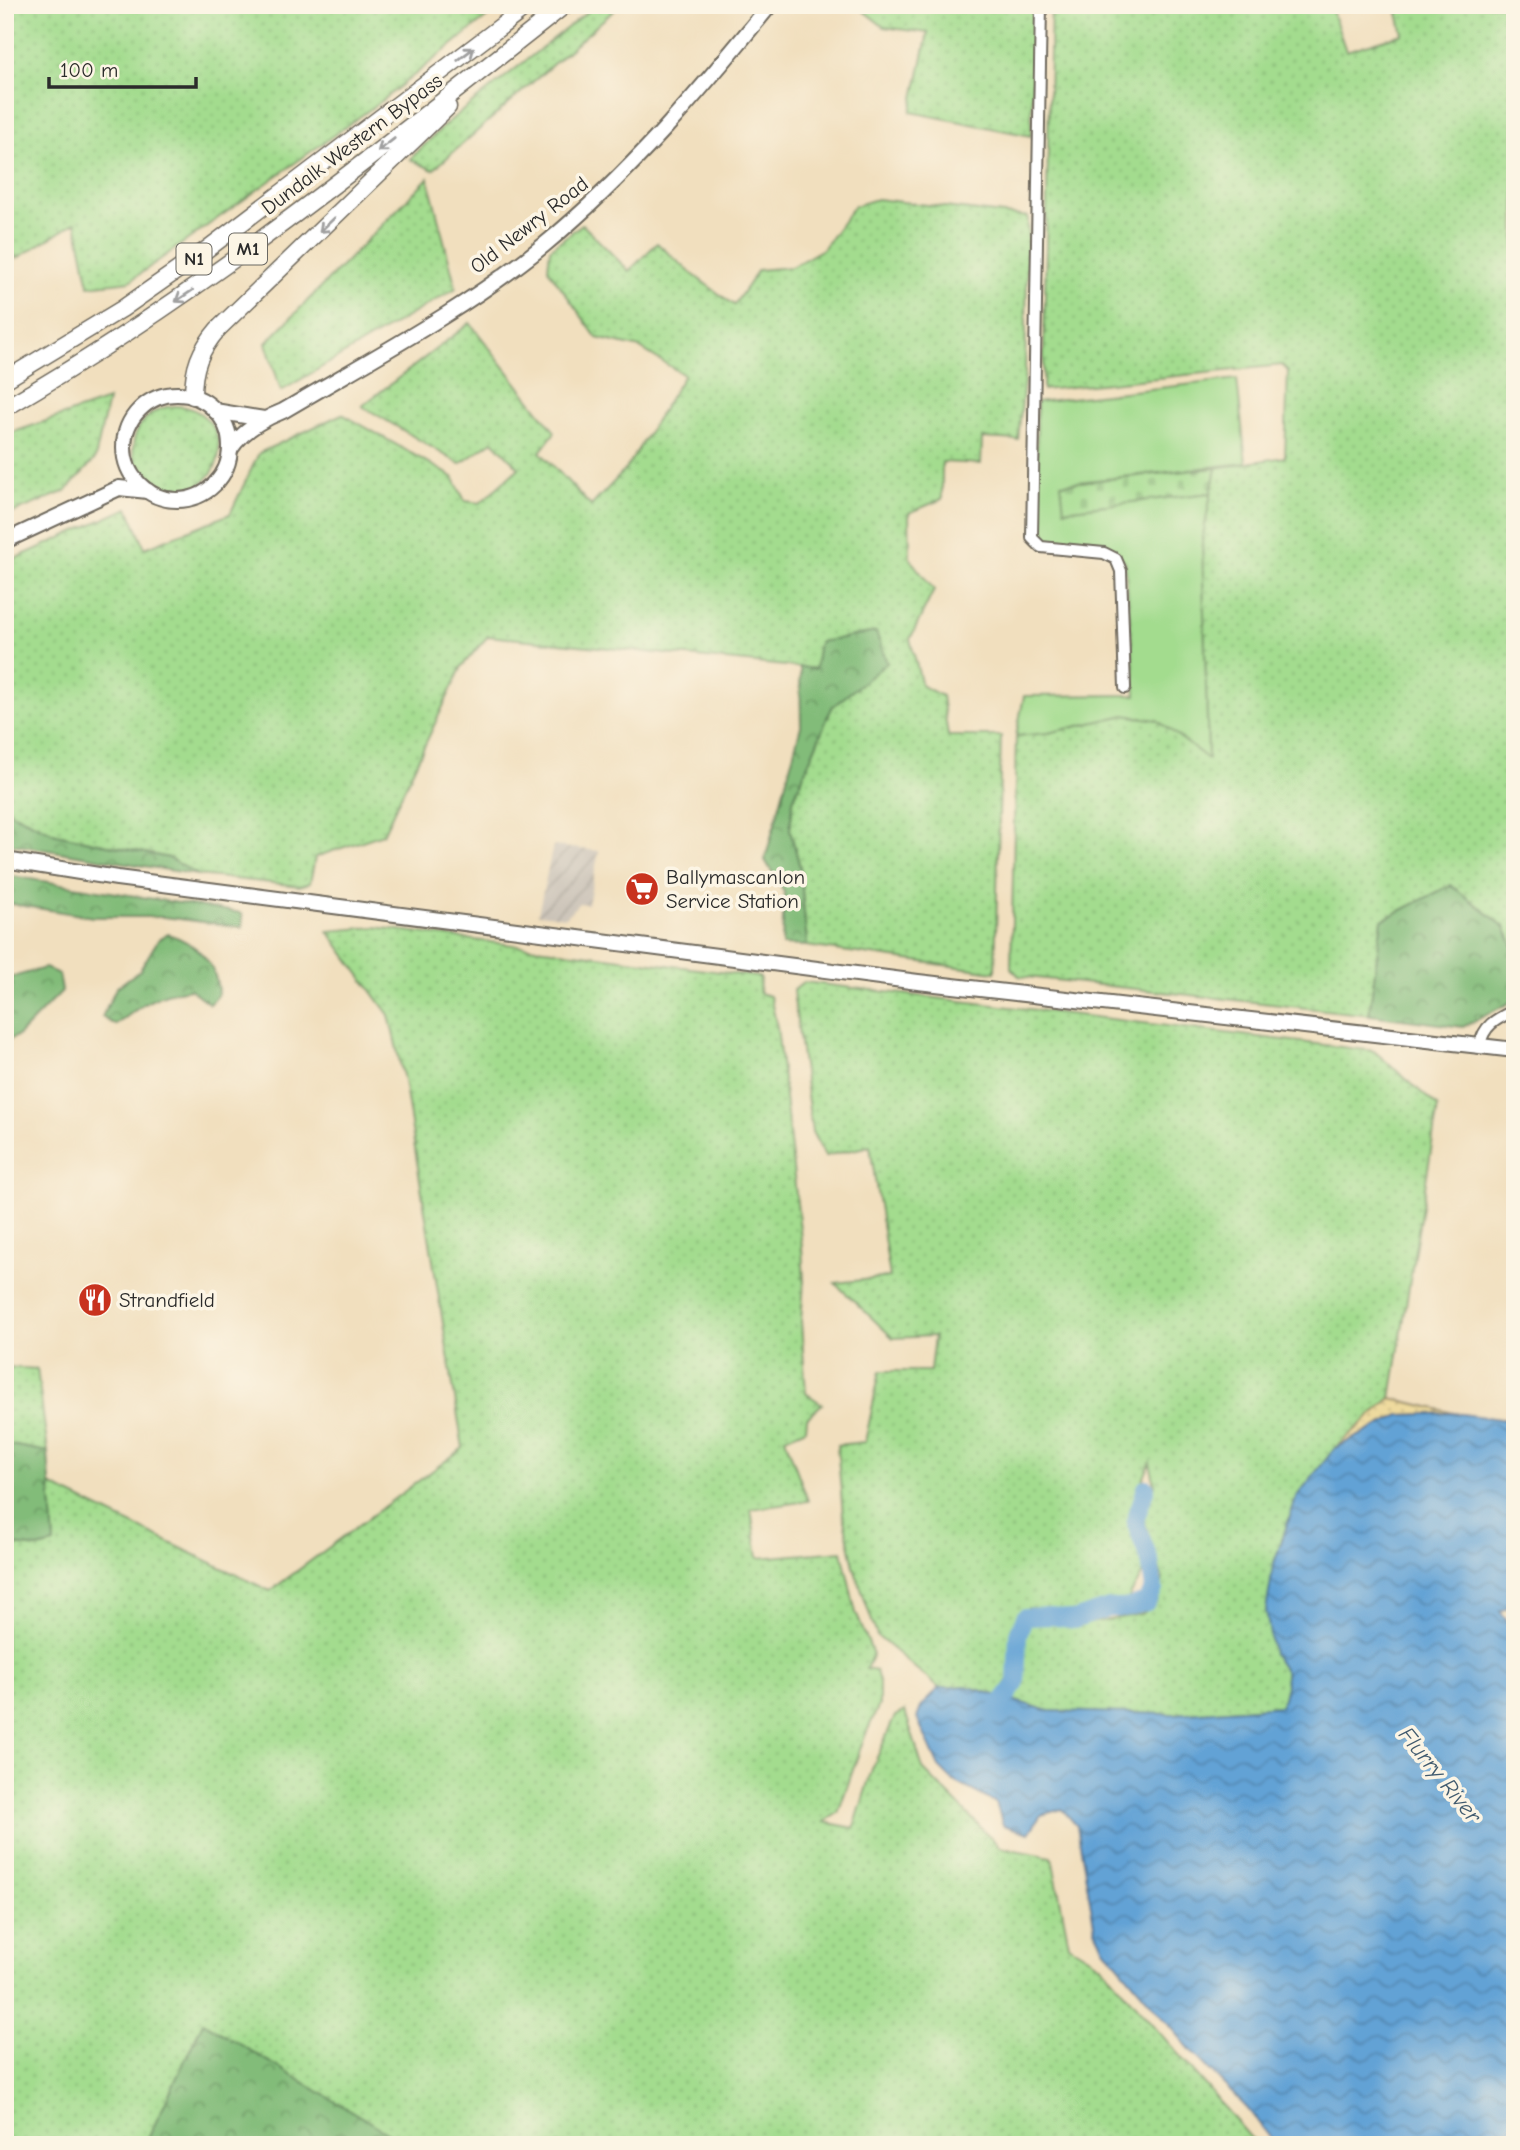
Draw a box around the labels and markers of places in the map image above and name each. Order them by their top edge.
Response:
place label: Ballymascanlon Service Station [666,865,805,913]
supermarket icon: Ballymascanlon Service Station [623,870,661,908]
restaurant icon: Strandfield [76,1281,114,1319]
place label: Strandfield [119,1288,215,1312]

